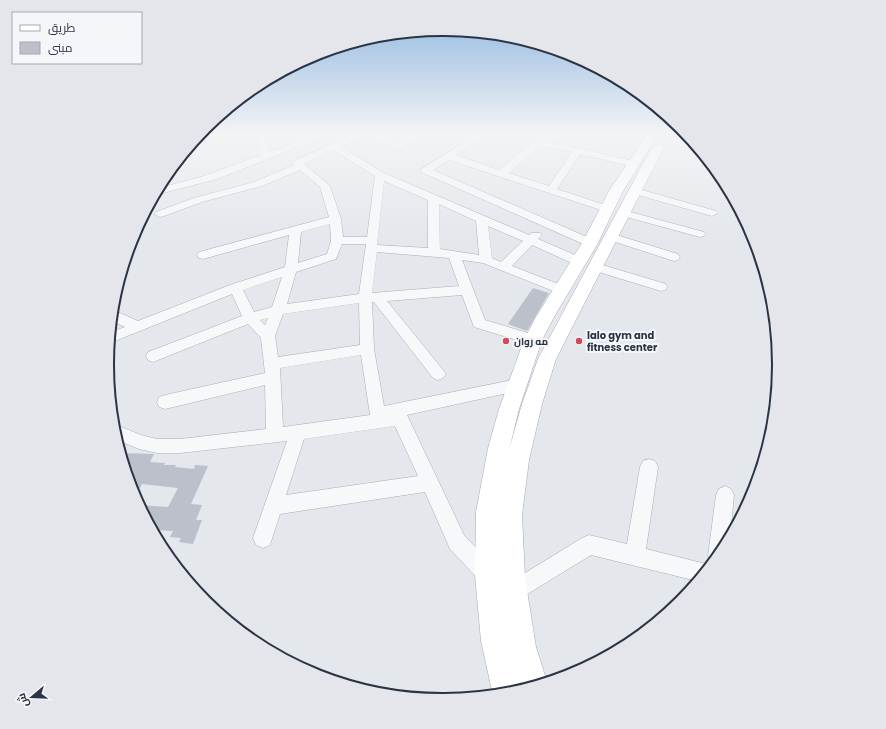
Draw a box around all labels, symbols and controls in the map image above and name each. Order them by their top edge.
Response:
legend [12,12,142,64]
text: طريق [48,19,76,36]
text: مبنى [48,39,73,56]
place label: lalo gym and fitness center [587,328,658,355]
place label: مه روان [514,334,548,349]
marker: مه روان [501,336,511,346]
marker: lalo gym and fitness center [574,336,584,346]
north arrow [12,677,52,717]
text: ش [13,691,32,710]

